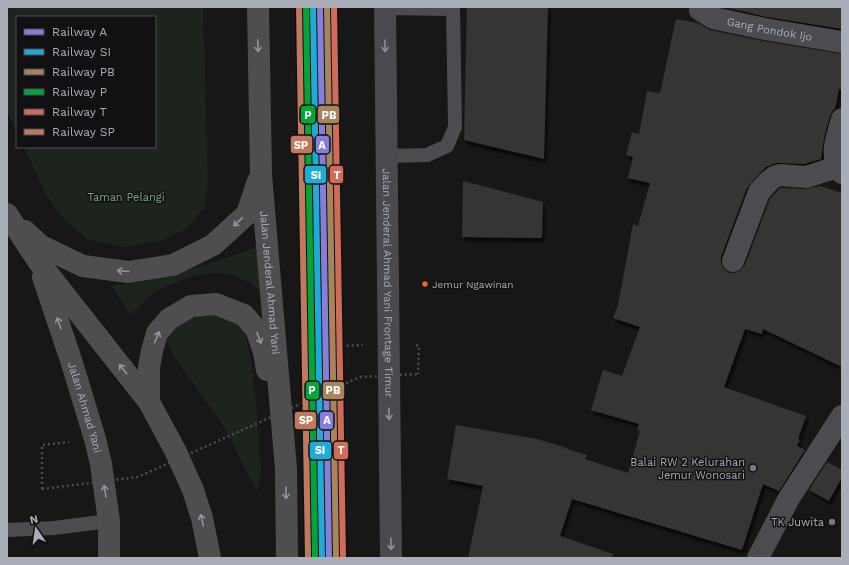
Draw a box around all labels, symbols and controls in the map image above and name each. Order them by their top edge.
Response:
street label: Gang Pondok Ijo [726,15,813,43]
legend [16,16,156,148]
text: Railway A [52,25,107,39]
one-way arrow [255,39,262,52]
one-way arrow [382,39,389,52]
text: Railway SI [52,45,111,59]
text: Railway PB [52,65,115,79]
text: Railway P [52,85,107,99]
text: Railway T [52,105,107,119]
line badge: P [300,105,316,124]
line badge: PB [317,105,340,124]
text: P [304,109,312,122]
text: PB [322,109,337,122]
text: Railway SP [52,125,115,139]
line badge: SP [290,135,313,154]
line badge: A [315,135,330,154]
text: SP [294,139,308,152]
text: A [318,139,326,152]
line badge: SI [304,165,327,184]
line badge: T [329,165,344,184]
street label: Jalan Jenderal Ahmad Yani Frontage Timur [380,168,396,398]
text: SI [311,169,321,182]
text: T [333,169,341,182]
park label: Taman Pelangi [87,191,165,204]
street label: Jalan Jenderal Ahmad Yani [258,210,283,355]
one-way arrow [233,217,243,226]
one-way arrow [116,267,129,274]
marker: Jemur Ngawinan [420,279,430,289]
place label: Jemur Ngawinan [432,279,513,290]
one-way arrow [54,318,62,330]
one-way arrow [154,331,161,343]
one-way arrow [255,331,263,343]
street label: Jalan Ahmad Yani [65,360,105,454]
one-way arrow [118,363,127,374]
line badge: P [305,381,320,400]
line badge: PB [322,381,345,400]
text: P [308,384,316,397]
text: PB [326,384,341,397]
one-way arrow [386,407,393,420]
line badge: SP [294,411,317,430]
line badge: A [319,411,334,430]
text: SP [299,414,313,427]
text: A [323,414,331,427]
line badge: SI [309,441,332,460]
line badge: T [333,441,349,460]
text: SI [315,444,325,457]
text: T [337,444,345,457]
place label: Balai RW 2 Kelurahan Jemur Wonosari [630,456,745,482]
marker: Balai RW 2 Kelurahan Jemur Wonosari [748,463,758,473]
one-way arrow [101,485,109,498]
one-way arrow [282,486,290,499]
north arrow [16,509,56,549]
text: N [28,512,39,527]
one-way arrow [198,514,206,527]
place label: TK Juwita [771,516,824,529]
marker: TK Juwita [827,517,837,527]
one-way arrow [387,537,395,550]

